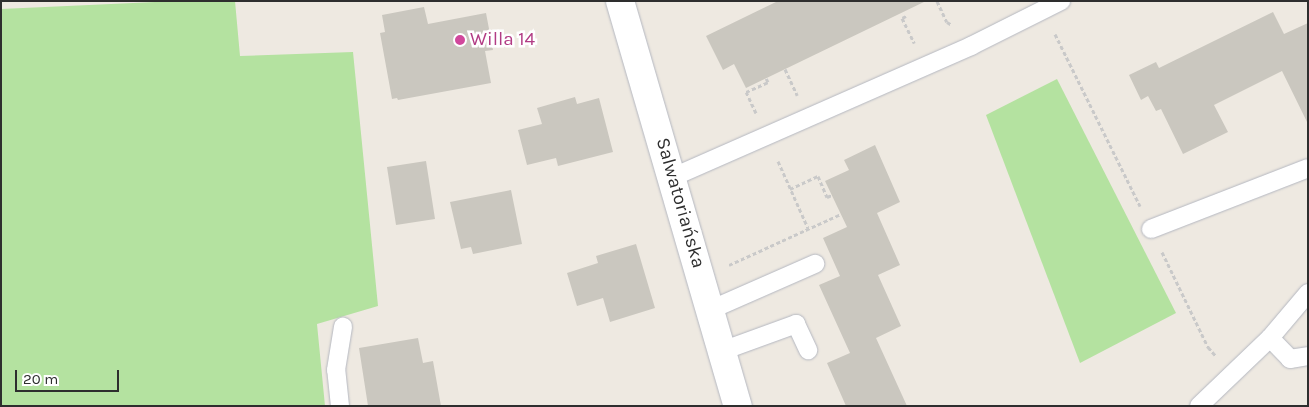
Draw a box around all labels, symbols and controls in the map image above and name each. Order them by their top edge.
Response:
place label: Willa 14 [470,29,535,51]
marker: Willa 14 [454,34,466,46]
street label: Salwatoriańska [650,135,710,271]
scale bar [18,360,121,392]
text: 20 m [23,370,58,388]

